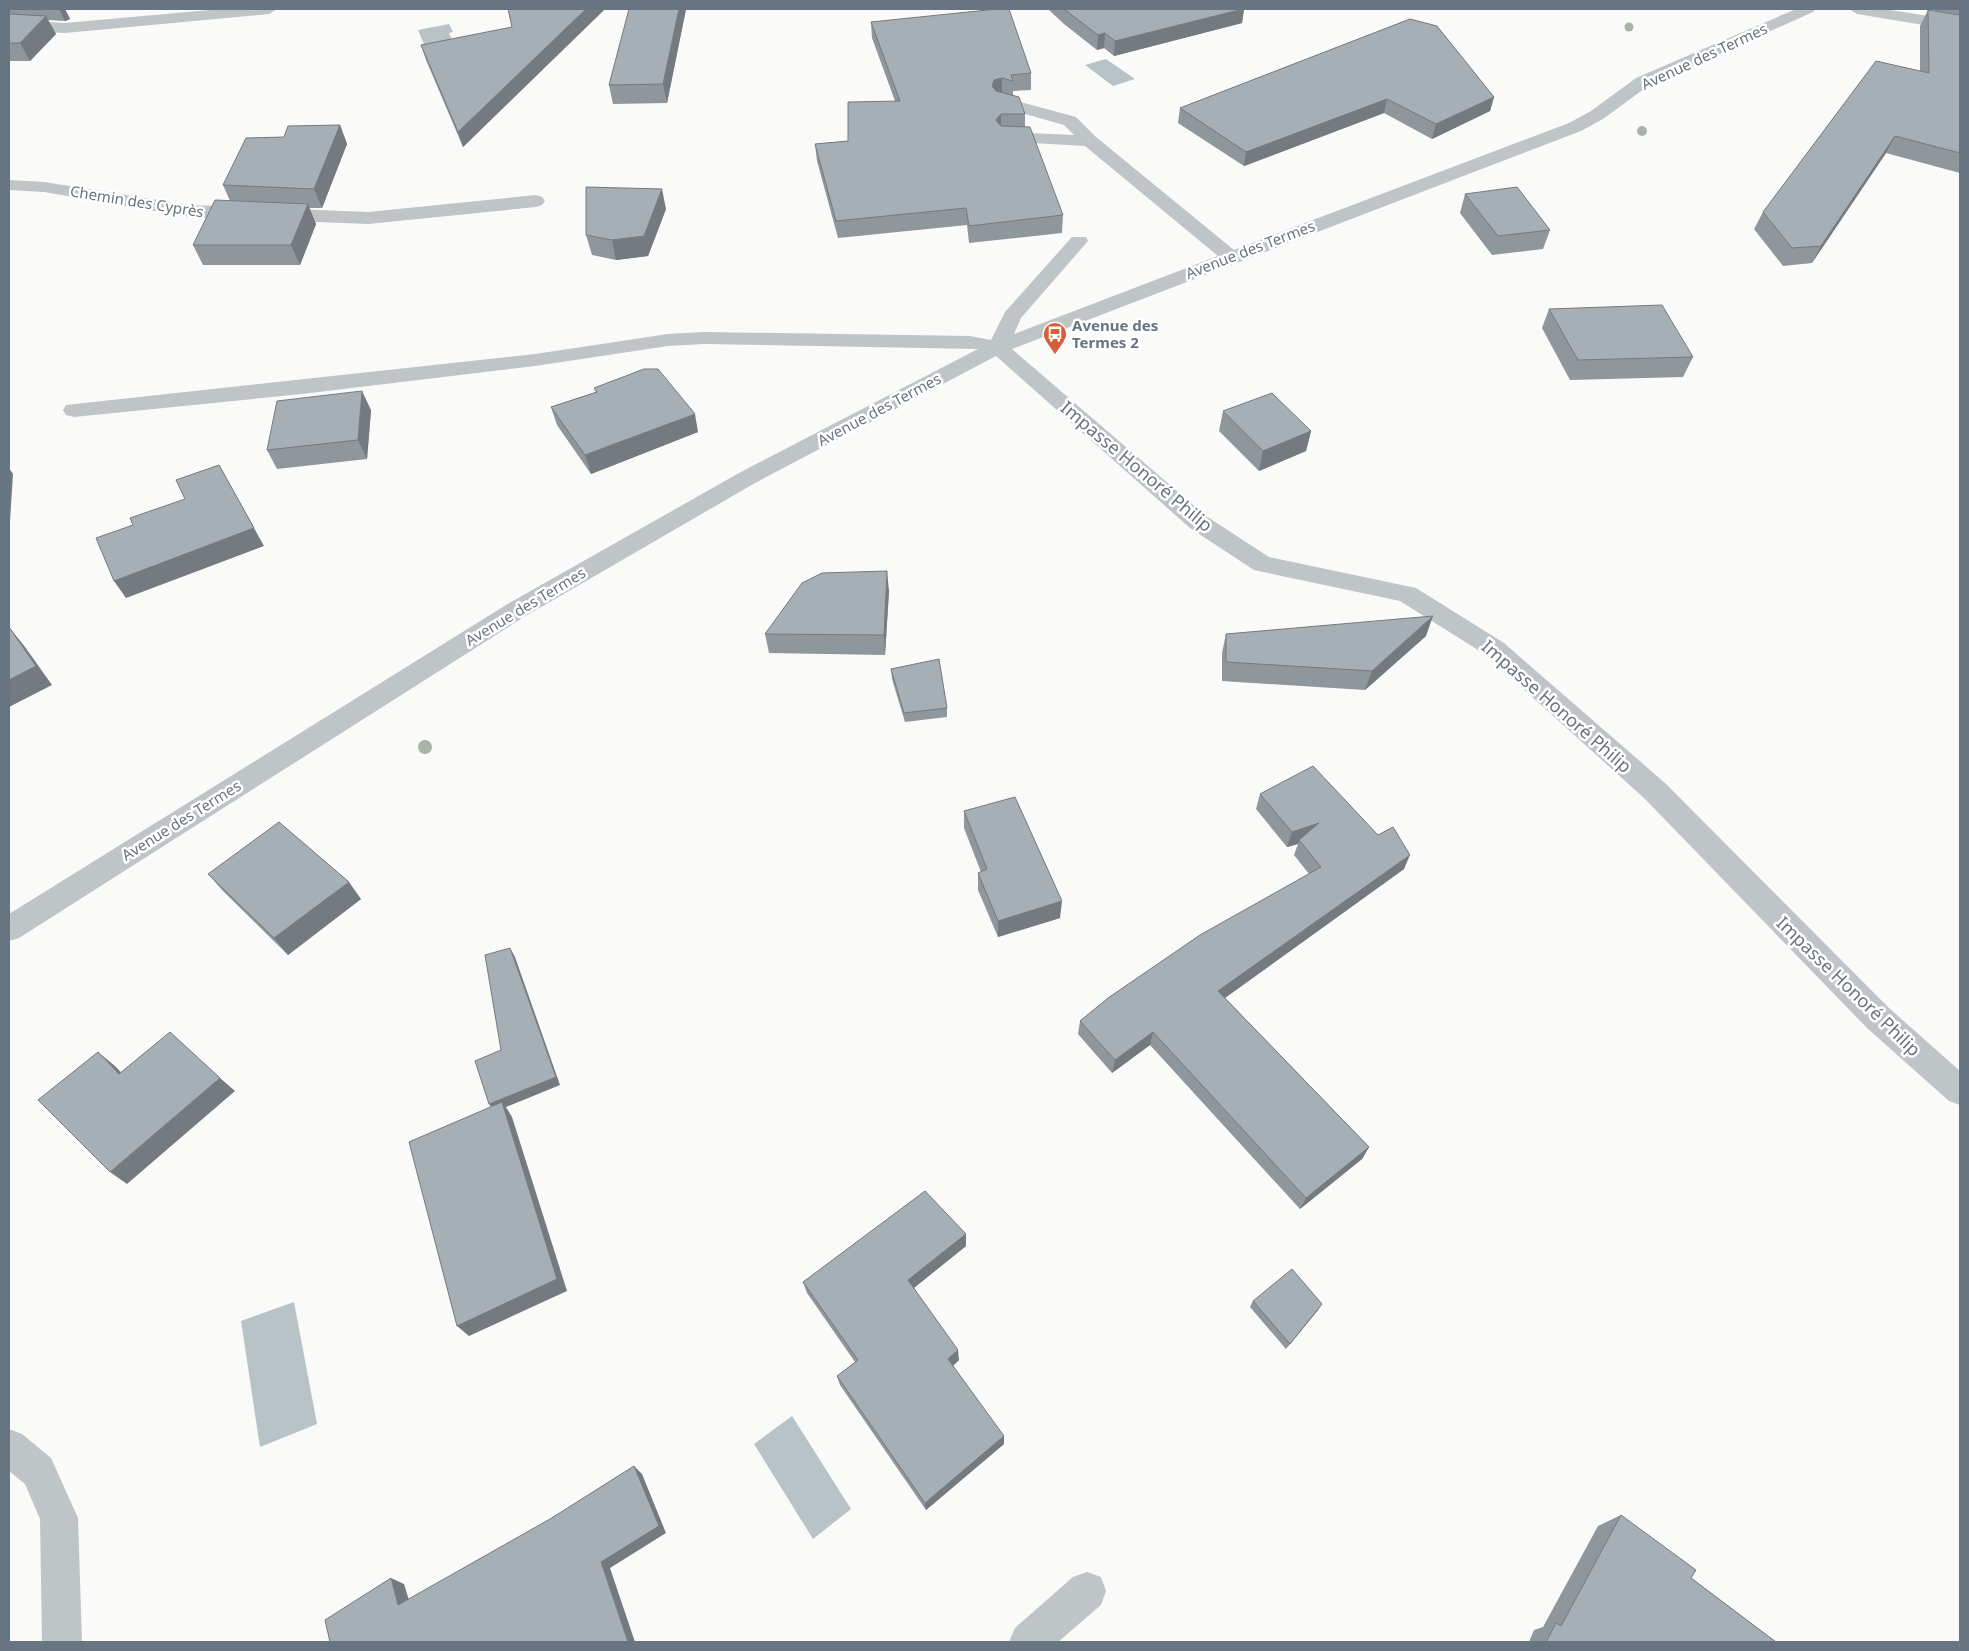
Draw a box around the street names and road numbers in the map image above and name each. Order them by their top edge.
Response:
street label: Avenue des Termes [1638,18,1770,94]
street label: Chemin des Cyprès [69,181,205,221]
street label: Avenue des Termes [1182,215,1318,283]
street label: Avenue des Termes [814,368,944,450]
street label: Impasse Honoré Philip [1056,395,1218,537]
street label: Avenue des Termes [461,562,589,650]
street label: Impasse Honoré Philip [1477,634,1637,778]
street label: Avenue des Termes [118,775,244,865]
street label: Impasse Honoré Philip [1772,911,1926,1061]

